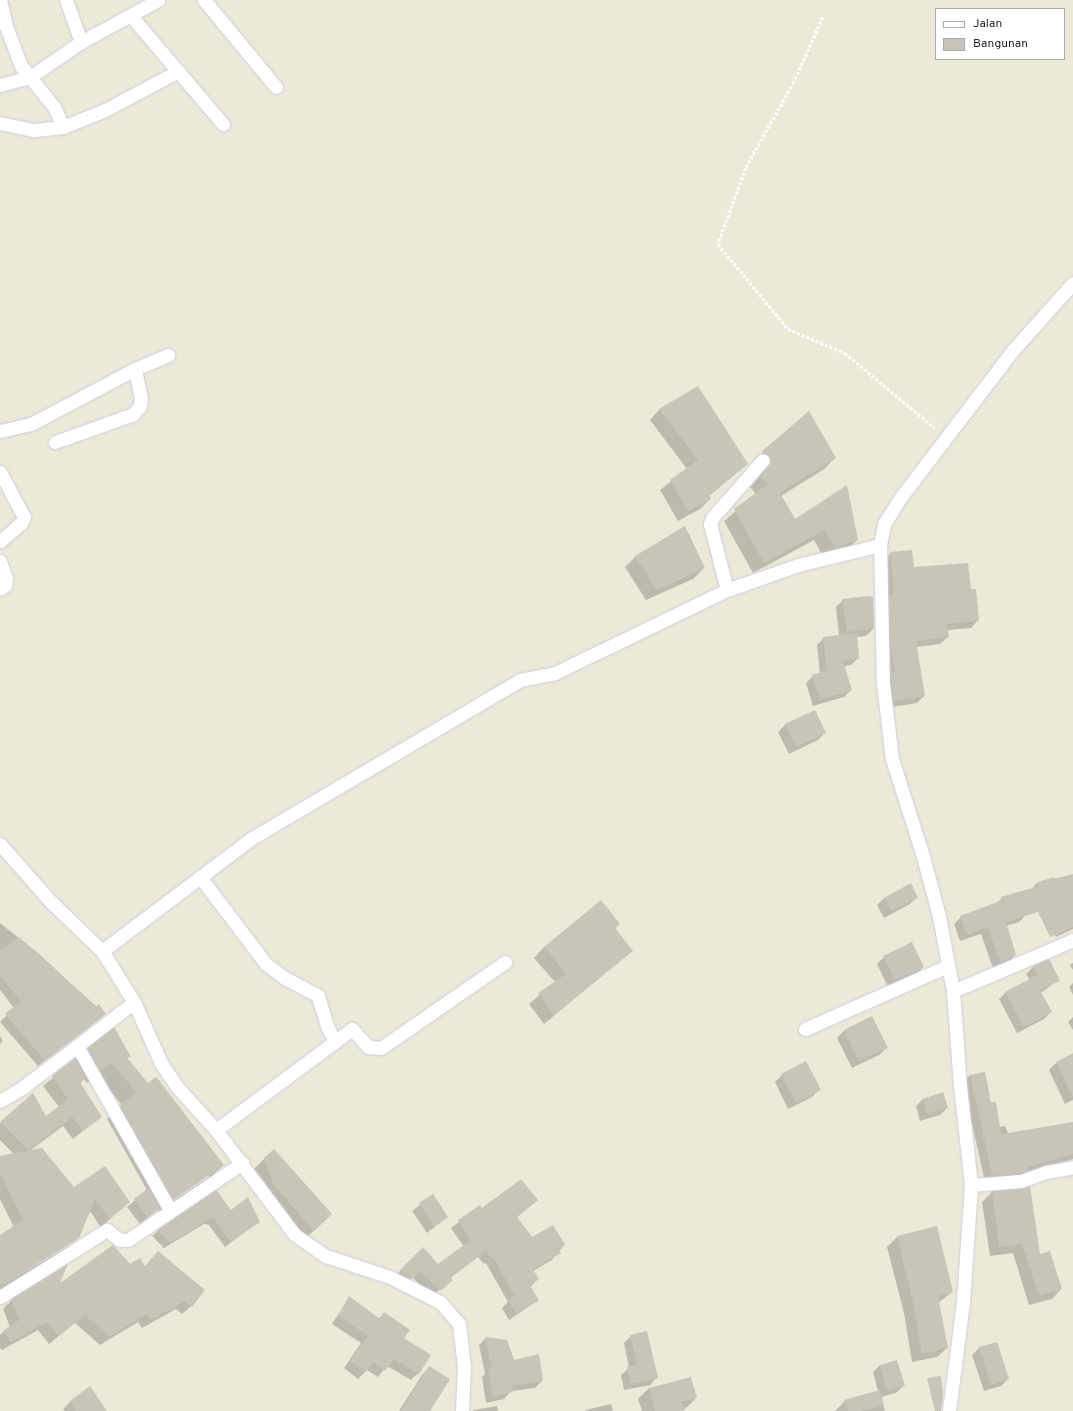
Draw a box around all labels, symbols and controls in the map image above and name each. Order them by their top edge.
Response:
legend [935,8,1065,60]
text: Jalan [973,16,1002,32]
text: Bangunan [973,36,1028,52]

